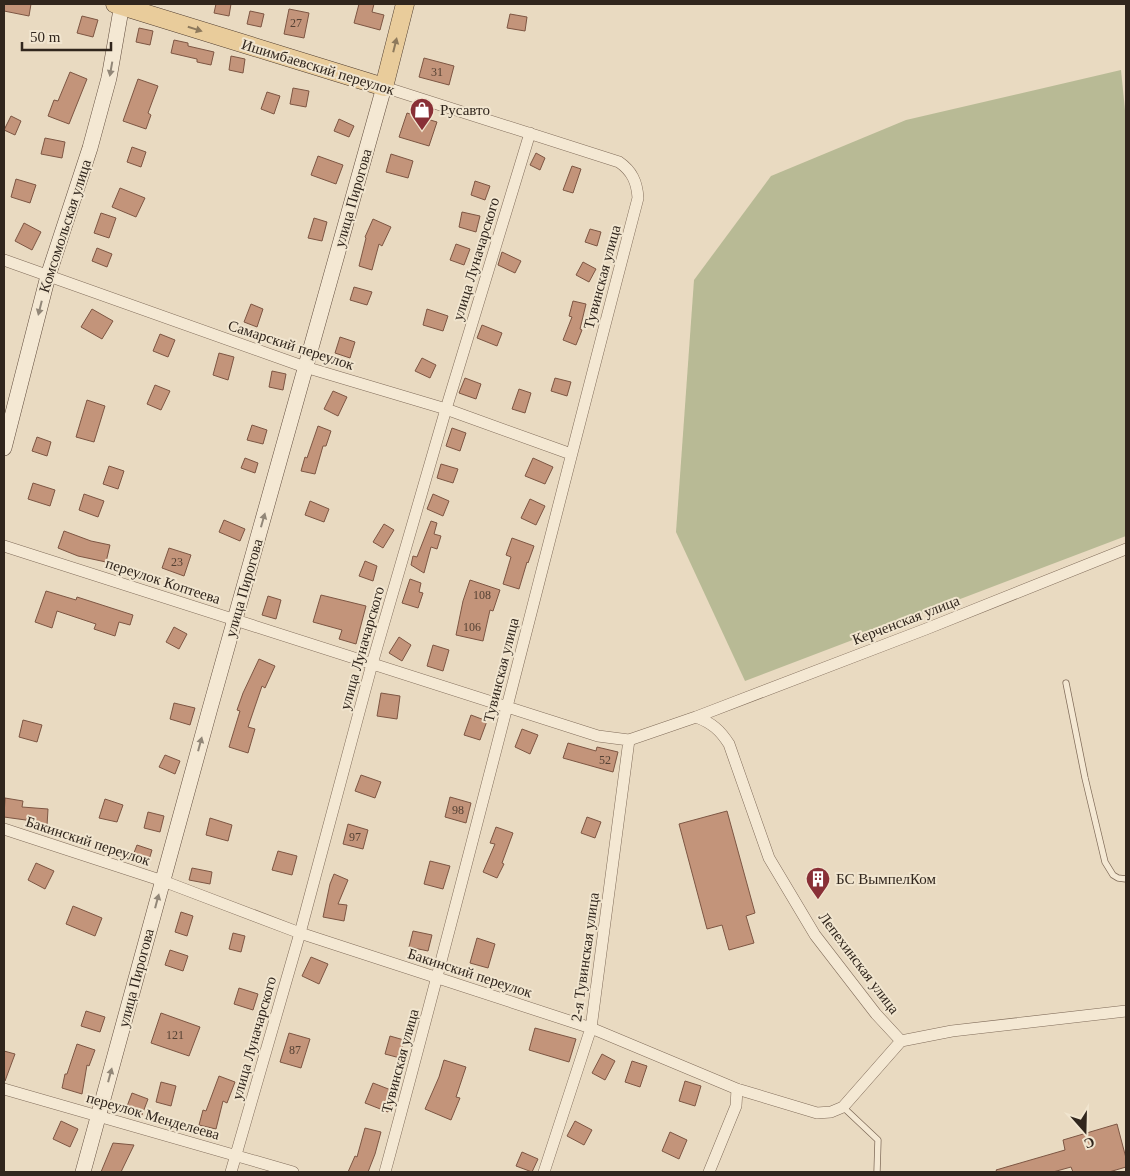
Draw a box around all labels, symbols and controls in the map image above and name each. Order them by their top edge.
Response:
house number: 27 [290,16,302,30]
scale bar [22,20,111,52]
one-way arrow [187,25,202,33]
text: 50 m [30,29,61,45]
street label: Ишимбаевский переулок [240,36,397,98]
one-way arrow [391,38,399,53]
one-way arrow [106,61,114,77]
house number: 31 [431,65,443,79]
shop icon: Русавто [409,97,435,131]
place label: Русавто [440,102,490,118]
street label: улица Пирогова [331,147,375,249]
street label: Комсомольская улица [36,157,94,295]
street label: улица Луначарского [450,196,502,322]
street label: Тувинская улица [580,223,624,331]
one-way arrow [35,301,43,316]
street label: Самарский переулок [226,317,357,373]
one-way arrow [259,513,267,528]
street label: улица Пирогова [222,537,266,639]
street label: переулок Коптеева [104,555,223,607]
house number: 23 [171,555,183,569]
street label: улица Луначарского [337,584,387,712]
house number: 108 [473,588,491,602]
street label: Керченская улица [850,592,962,648]
street label: Тувинская улица [480,616,522,724]
house number: 106 [463,620,481,634]
one-way arrow [196,737,204,752]
house number: 52 [599,753,611,767]
house number: 98 [452,803,464,817]
street label: Бакинский переулок [24,813,153,869]
house number: 97 [349,830,361,844]
building icon: БС ВымпелКом [805,866,831,900]
place label: БС ВымпелКом [836,871,936,887]
street label: 2-я Тувинская улица [568,891,602,1023]
one-way arrow [153,893,161,909]
street label: Лепехинская улица [816,909,903,1017]
street label: улица Пирогова [115,927,157,1029]
street label: Бакинский переулок [406,945,535,1001]
street label: улица Луначарского [229,974,279,1102]
street label: Тувинская улица [378,1007,422,1115]
house number: 121 [166,1028,184,1042]
house number: 87 [289,1043,301,1057]
one-way arrow [106,1067,114,1082]
street label: переулок Менделеева [85,1089,222,1143]
north arrow [1060,1106,1110,1156]
text: С [1082,1134,1097,1152]

